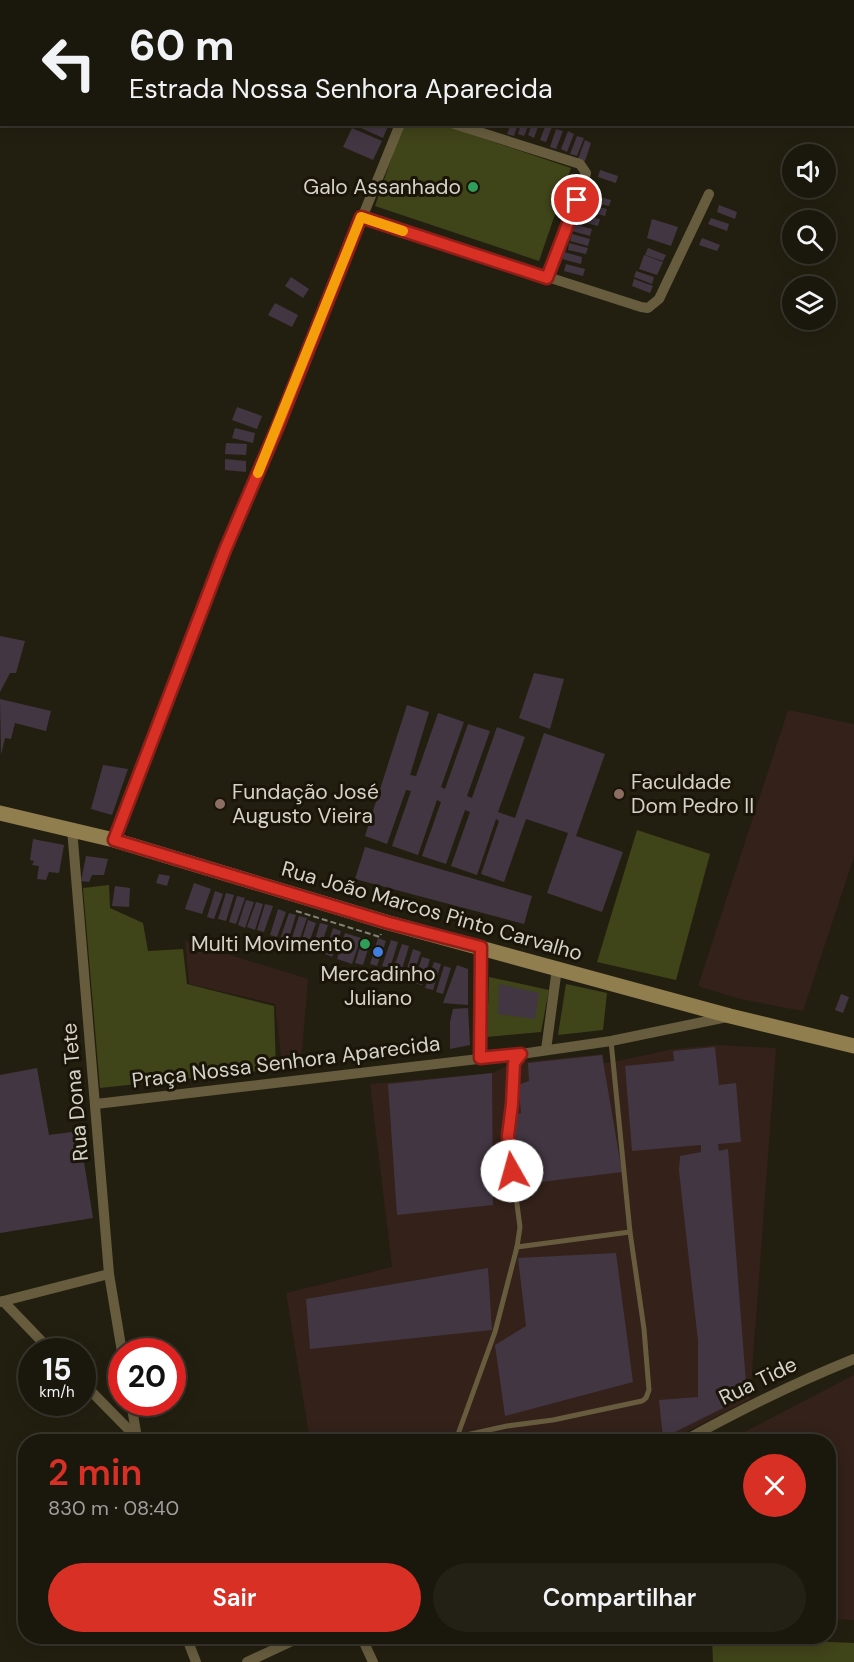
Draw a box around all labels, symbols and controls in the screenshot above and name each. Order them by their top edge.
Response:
text: 60 m [129,18,235,73]
icon: left [30,24,108,102]
text: Estrada Nossa Senhora Aparecida [129,71,553,106]
map controls [782,144,836,330]
button: sound [782,144,836,198]
place label: Galo Assanhado [303,173,461,201]
pin [551,174,602,225]
marker: Galo Assanhado [466,180,480,194]
icon: arrive [560,183,593,216]
button: search [782,210,836,264]
button: layers [782,276,836,330]
place label: Faculdade Dom Pedro II [631,768,754,820]
place label: Fundação José Augusto Vieira [232,778,379,830]
marker: Faculdade Dom Pedro II [612,787,626,801]
marker: Fundação José Augusto Vieira [213,797,227,811]
street label: Rua João Marcos Pinto Carvalho [278,855,586,967]
place label: Multi Movimento [191,930,353,958]
marker: Multi Movimento [358,937,372,951]
marker: Mercadinho Juliano [371,945,385,959]
place label: Mercadinho Juliano [320,960,436,1012]
street label: Rua Dona Tete [55,1022,95,1162]
street label: Praça Nossa Senhora Aparecida [130,1029,442,1095]
position arrow [480,1139,544,1203]
speed limit sign: 20 [108,1338,186,1416]
text: 15 [42,1350,72,1389]
street label: Rua Tide [714,1350,802,1412]
text: km/h [39,1382,75,1402]
text: 2 min [48,1449,142,1496]
button: close [743,1454,806,1517]
text: 830 m · 08:40 [48,1495,179,1521]
button: Sair [48,1563,421,1632]
button: Compartilhar [433,1563,806,1632]

